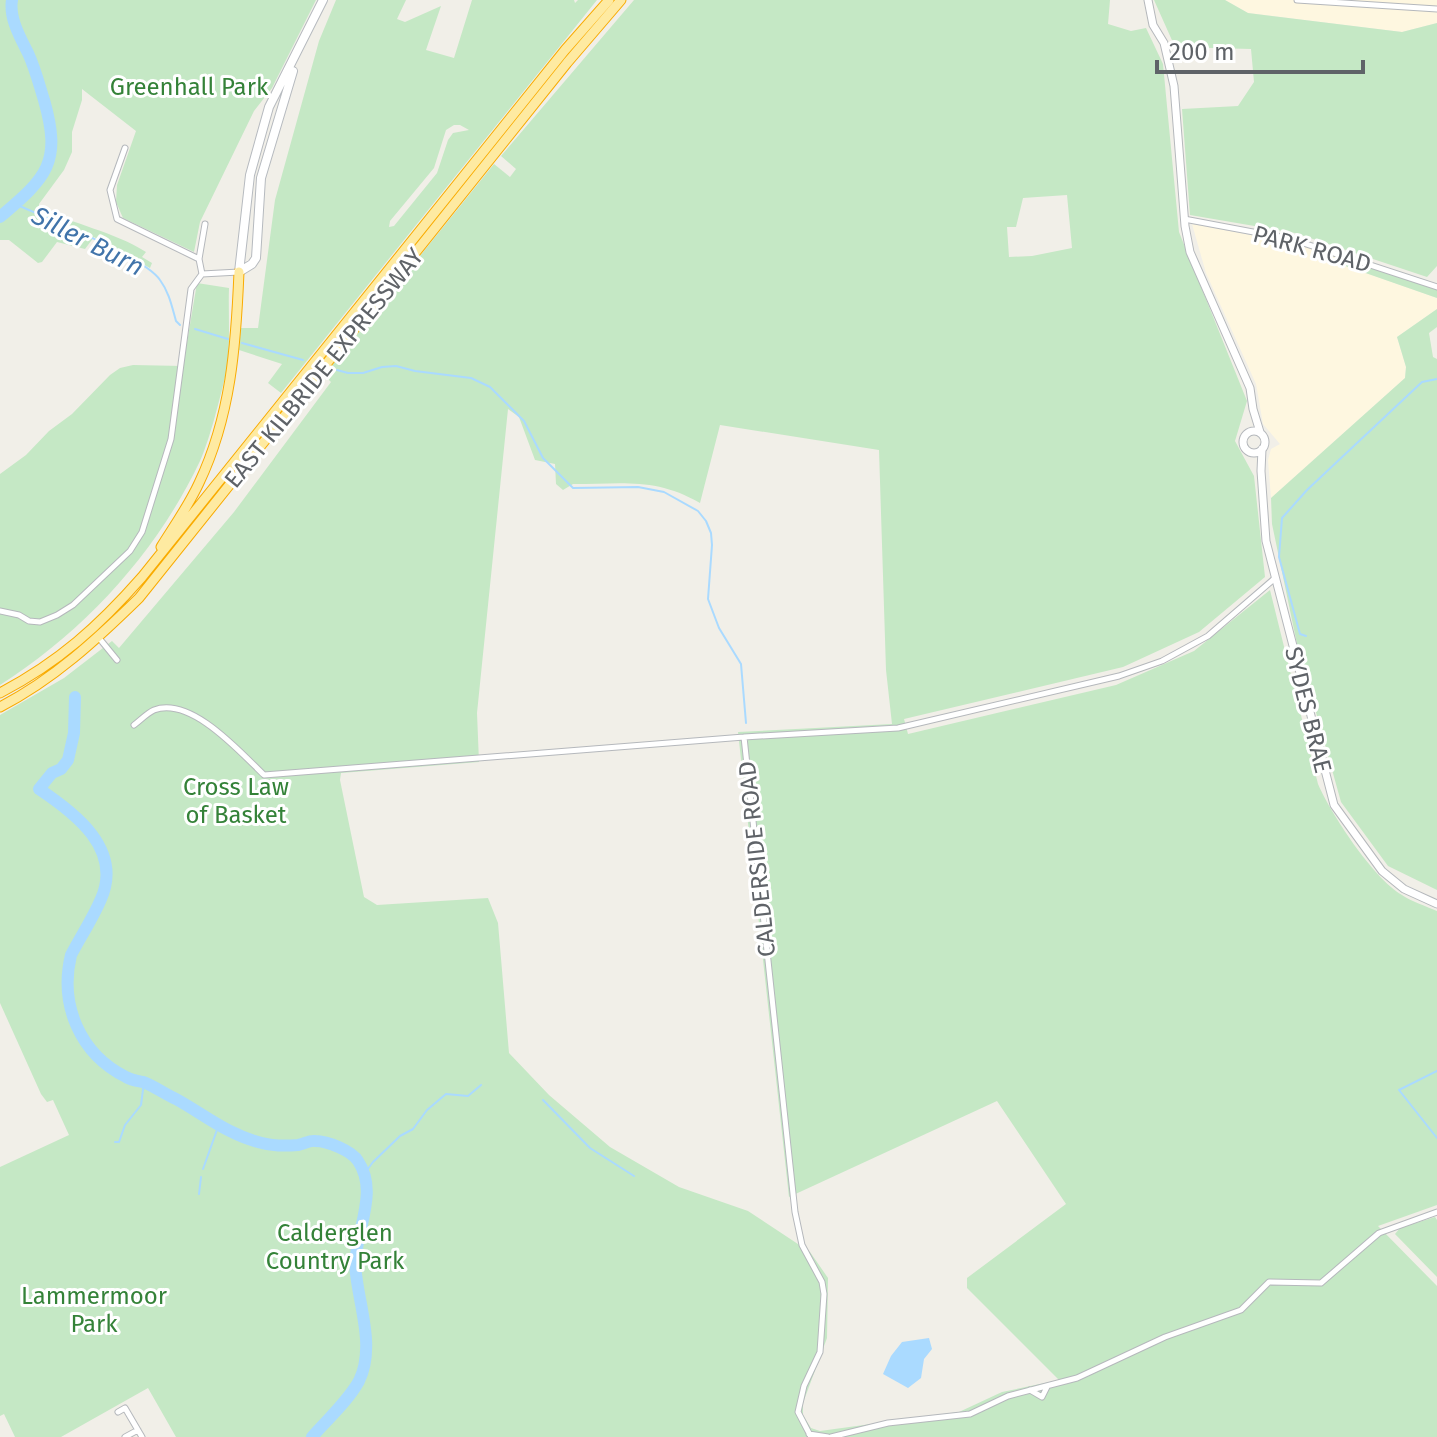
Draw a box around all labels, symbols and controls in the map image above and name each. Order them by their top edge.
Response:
scale bar [1157,24,1363,74]
text: 200 m [1169,38,1235,66]
park label: Greenhall Park [110,73,269,101]
water label: Siller Burn [26,200,149,283]
street label: PARK ROAD [1250,220,1374,278]
street label: EAST KILBRIDE EXPRESSWAY [219,242,430,493]
street label: SYDES BRAE [1279,644,1337,776]
street label: CALDERSIDE ROAD [733,760,781,958]
park label: Cross Law of Basket [183,773,289,829]
park label: Calderglen Country Park [266,1219,405,1275]
park label: Lammermoor Park [21,1282,168,1338]

